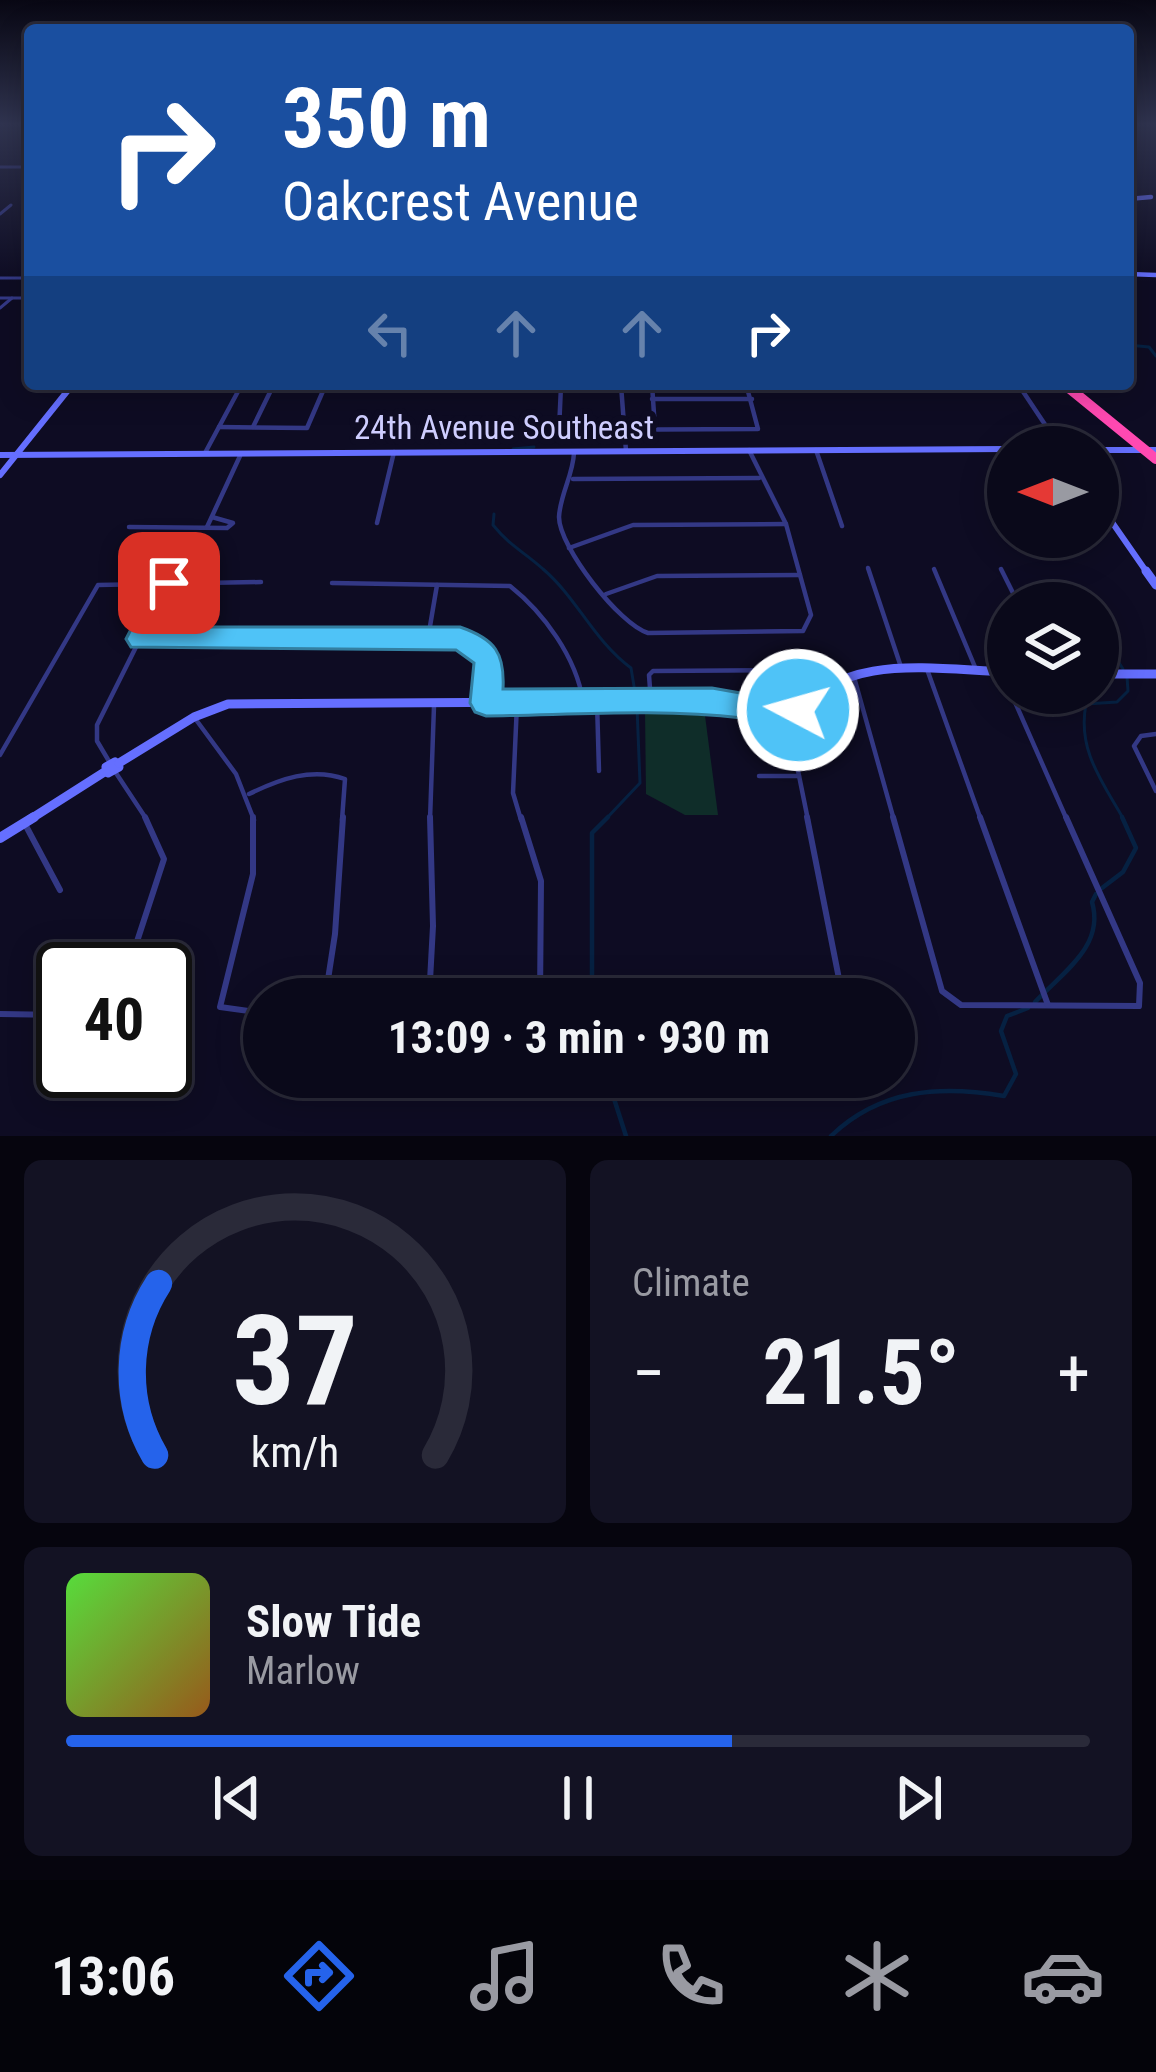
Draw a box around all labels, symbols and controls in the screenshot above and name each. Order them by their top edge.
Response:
text: 350 m [282,69,491,168]
icon: right [84,72,240,228]
text: Oakcrest Avenue [282,170,639,233]
icon: left [357,300,423,366]
icon: ahead [483,300,549,366]
icon: ahead [609,300,675,366]
icon: right [735,300,801,366]
street label: 24th Avenue Southeast [354,408,654,447]
north arrow [987,426,1119,558]
map controls [987,426,1119,714]
pin [118,532,220,634]
icon: arrive [136,550,202,616]
button: layers [987,582,1119,714]
position arrow [735,647,861,773]
speed limit sign: 40 [36,942,192,1098]
text: 13:09 · 3 min · 930 m [388,1011,770,1064]
text: Climate [632,1260,750,1306]
text: 37 [232,1288,358,1434]
text: 21.5° [762,1321,960,1426]
text: − [632,1335,665,1412]
text: + [1057,1335,1090,1412]
text: km/h [251,1426,339,1476]
text: Slow Tide [246,1595,421,1648]
text: Marlow [246,1648,360,1694]
icon: previous [204,1765,270,1831]
icon: pause [545,1765,611,1831]
icon: next [886,1765,952,1831]
icon: directions [277,1934,361,2018]
icon: music [463,1934,547,2018]
icon: phone [649,1934,733,2018]
icon: climate [835,1934,919,2018]
icon: car [1021,1934,1105,2018]
text: 13:06 [51,1945,175,2008]

